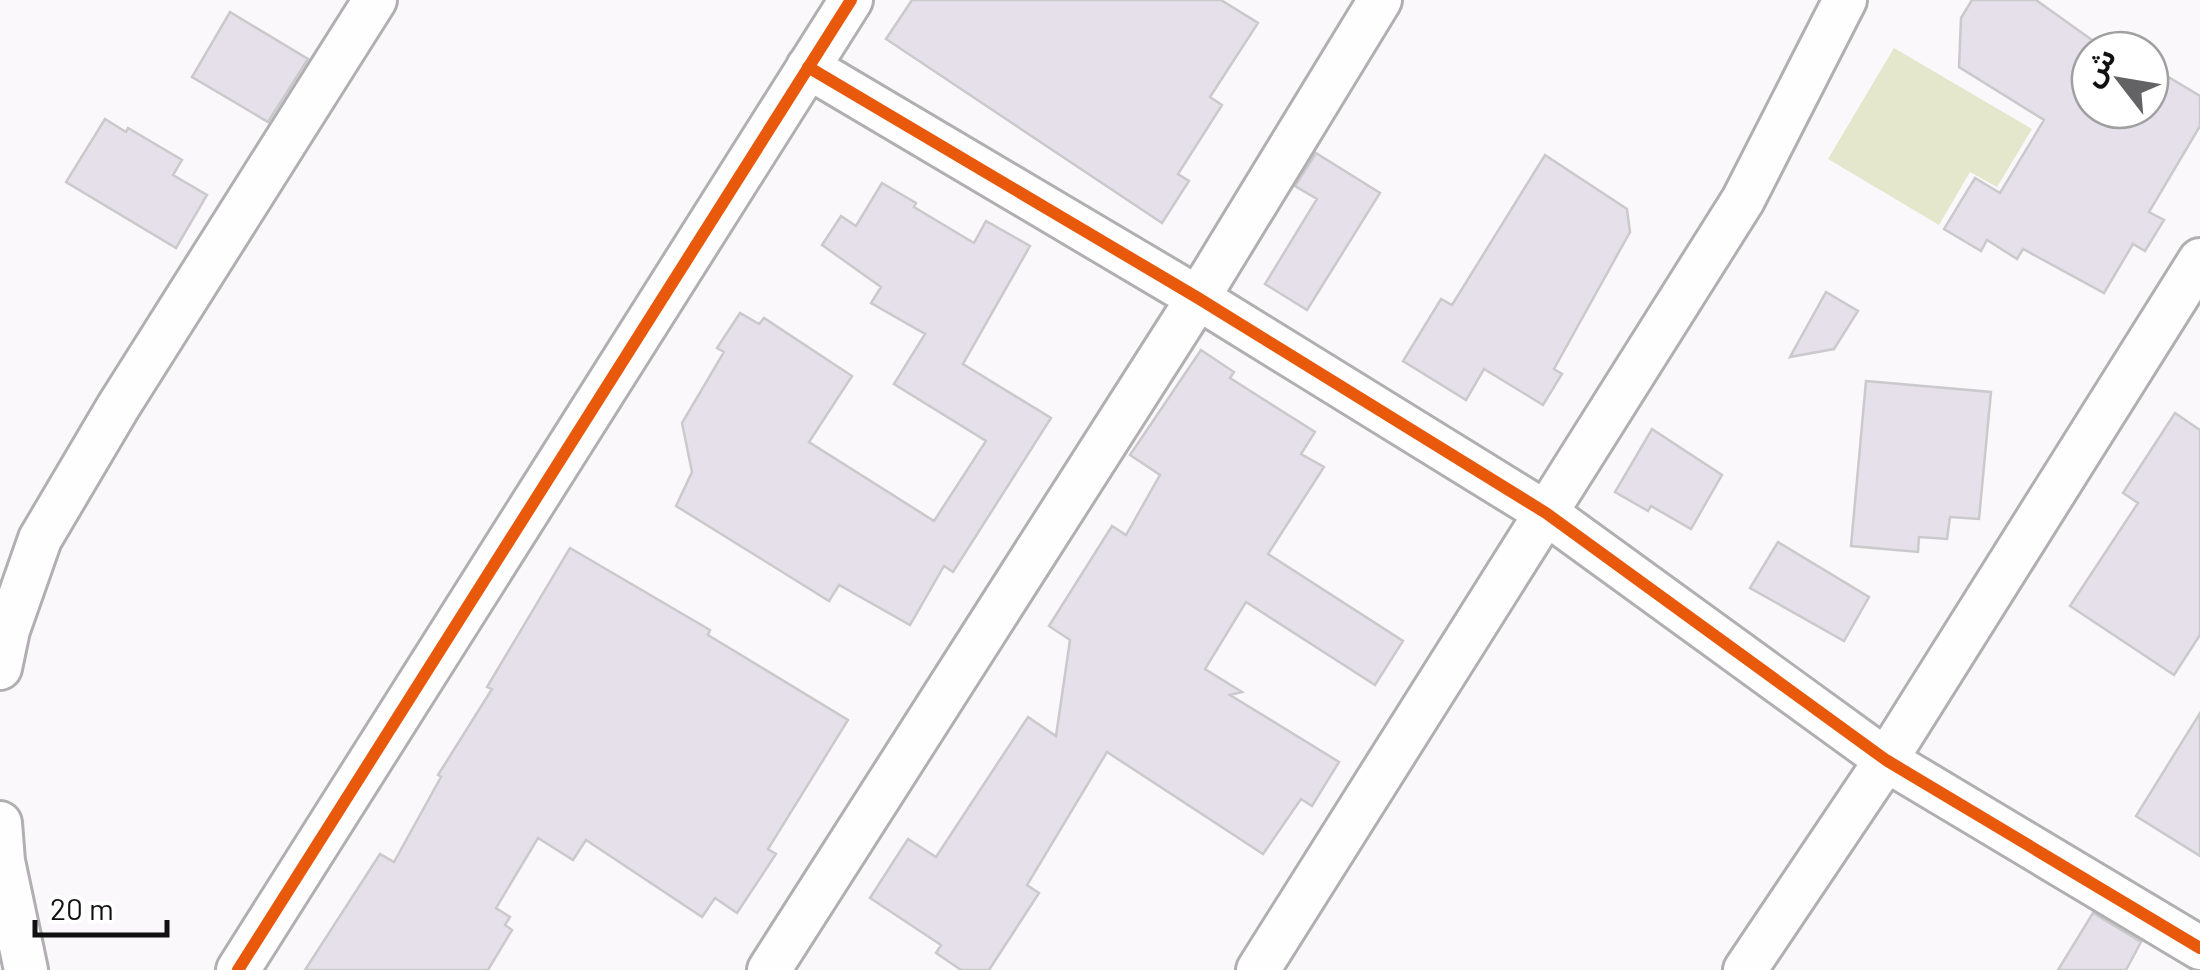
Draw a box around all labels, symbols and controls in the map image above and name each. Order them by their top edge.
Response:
north arrow [2070,30,2170,130]
text: ش [2073,41,2122,92]
scale bar [35,875,168,937]
text: 20 m [50,890,114,926]

